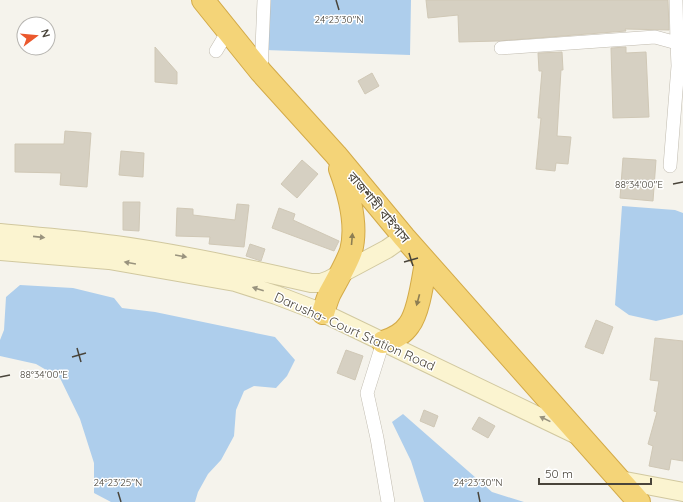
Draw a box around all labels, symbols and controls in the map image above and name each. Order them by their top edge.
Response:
text: 24°23'30"N [315,13,364,26]
north arrow [16,16,56,56]
text: N [38,27,53,39]
street label: রাজশাহী বাইপাস [344,168,414,246]
text: 88°34'00"E [615,178,663,191]
one-way arrow [348,233,355,245]
one-way arrow [33,234,45,240]
one-way arrow [175,253,188,259]
one-way arrow [124,260,136,266]
one-way arrow [251,286,263,292]
street label: Darusha- Court Station Road [272,288,438,374]
one-way arrow [415,295,421,307]
text: 88°34'00"E [20,368,68,381]
one-way arrow [539,416,550,422]
scale bar [539,460,651,486]
text: 50 m [545,466,573,481]
text: 24°23'25"N [94,476,142,489]
text: 24°23'30"N [454,476,503,489]

